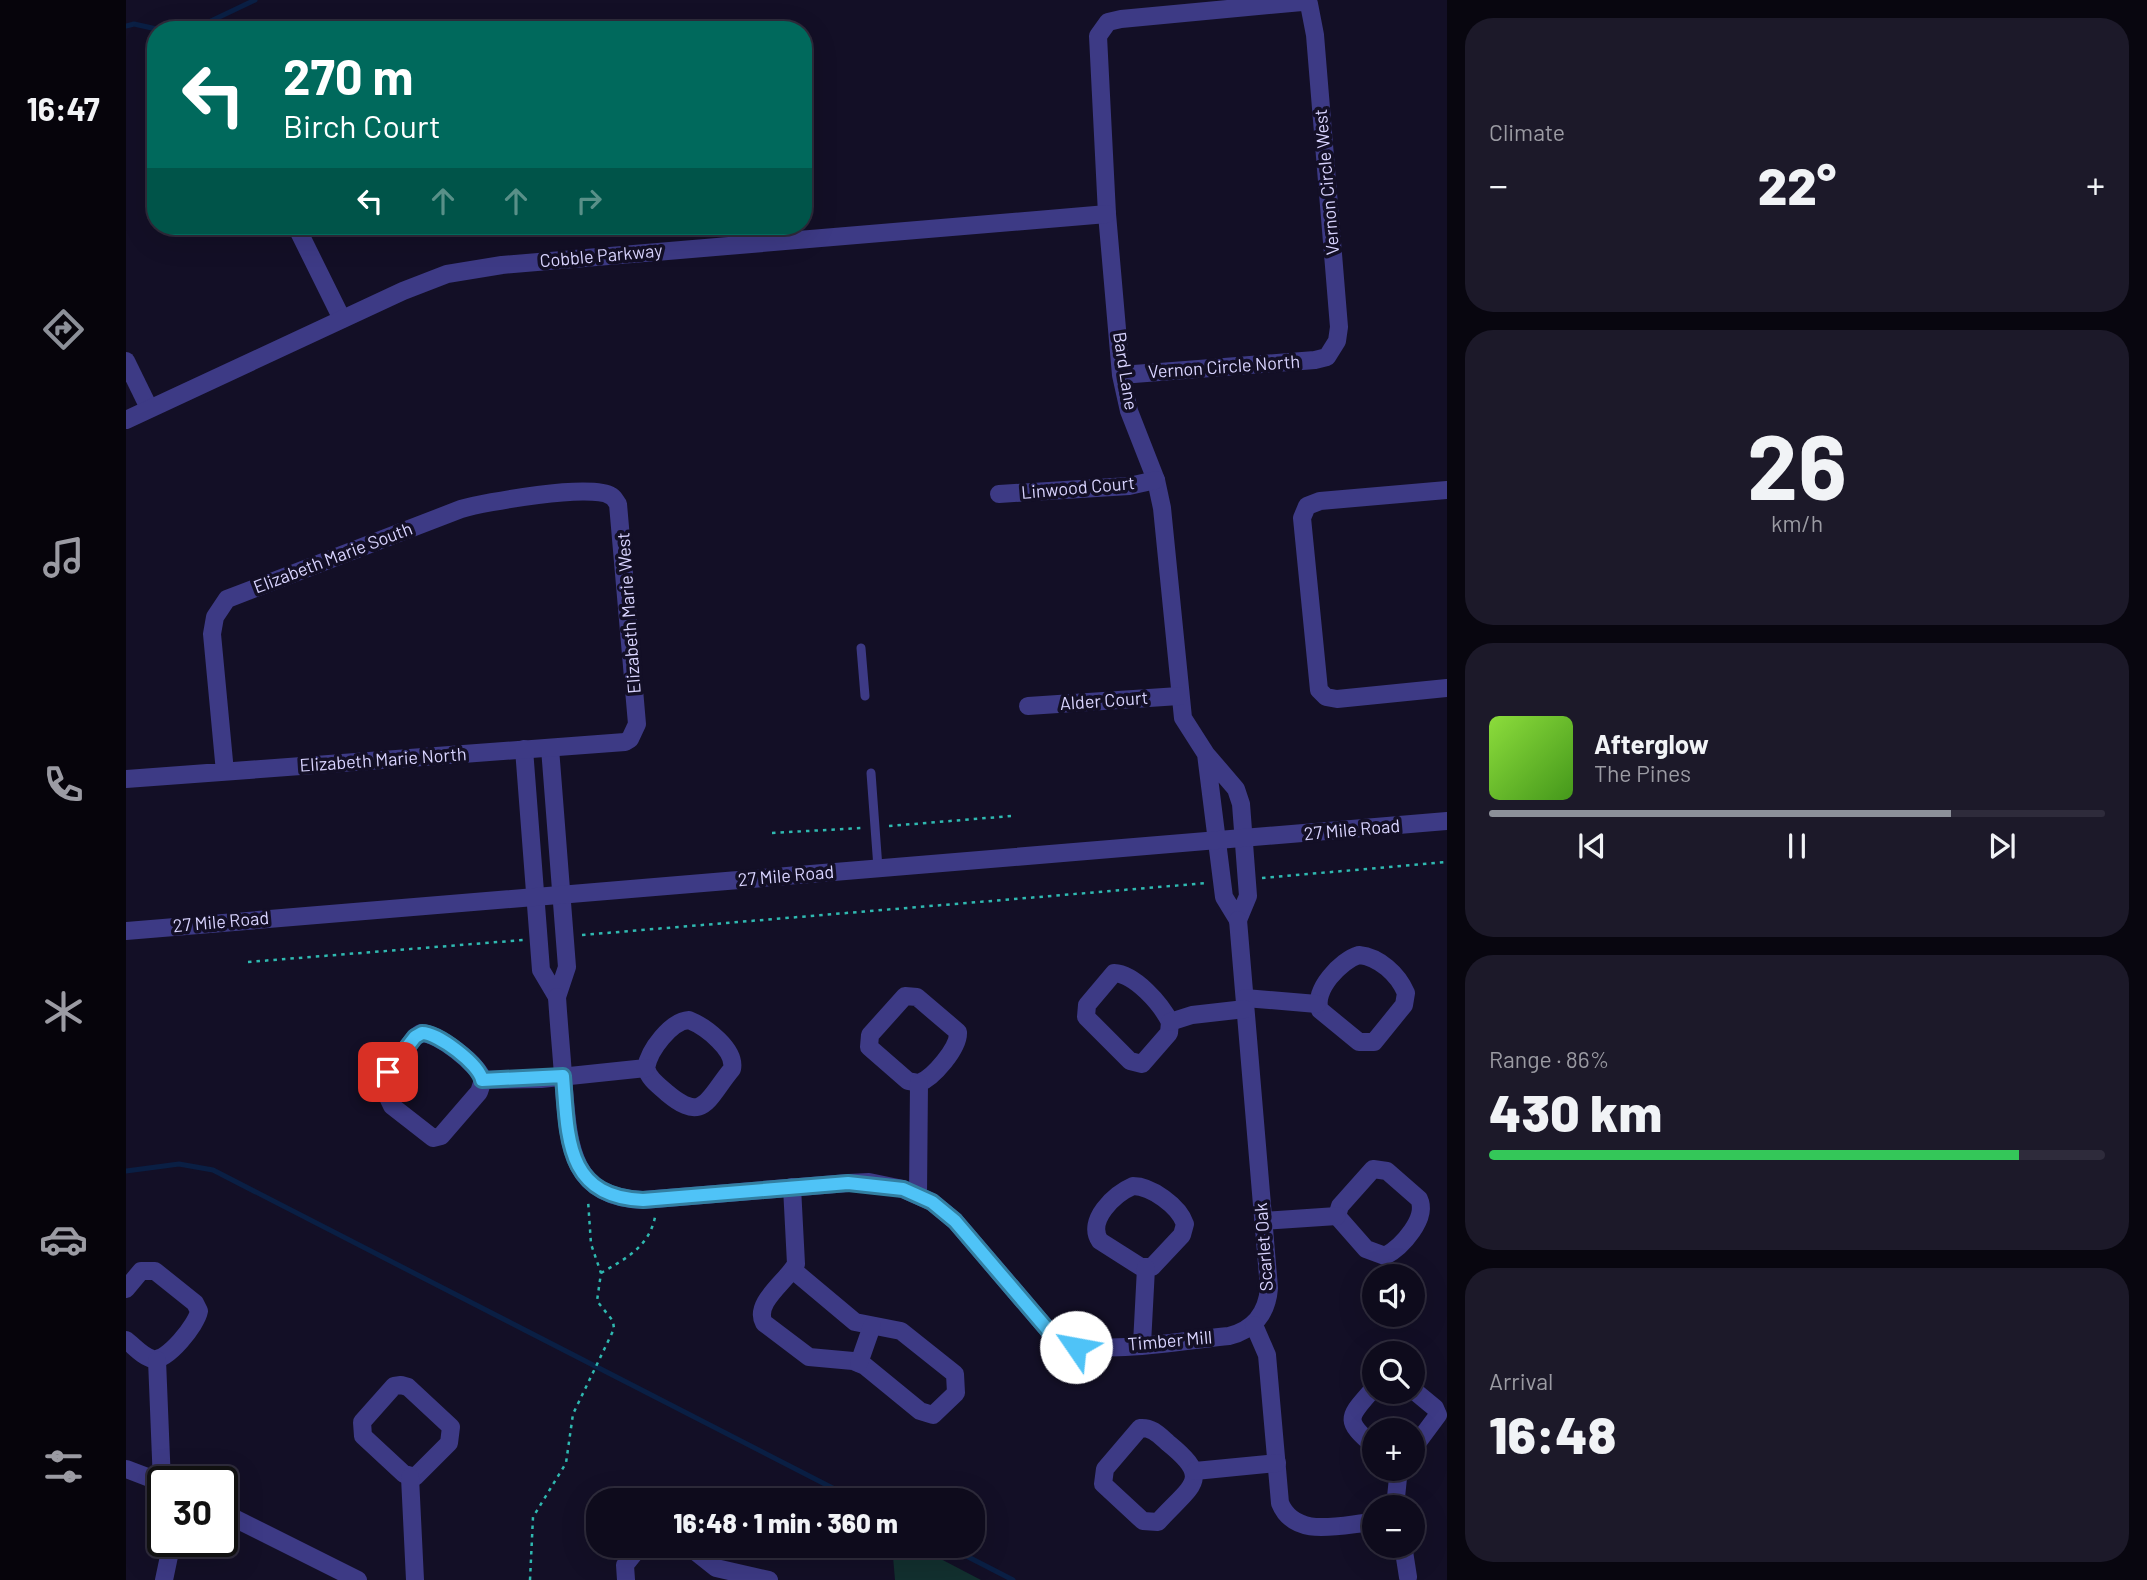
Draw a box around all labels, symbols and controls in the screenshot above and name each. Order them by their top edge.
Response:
text: 270 m [283,46,413,105]
icon: left [168,49,259,140]
text: 16:47 [26,89,100,127]
text: Birch Court [283,106,441,144]
street label: Vernon Circle West [1309,108,1343,256]
text: Climate [1489,118,1565,146]
text: 22° [1758,153,1836,215]
text: − [1489,161,1508,207]
text: + [2086,161,2105,207]
icon: left [351,182,389,220]
icon: ahead [424,182,462,220]
icon: ahead [497,182,535,220]
icon: right [570,182,608,220]
street label: Cobble Parkway [539,239,663,271]
icon: directions [39,305,88,354]
street label: Bard Lane [1109,330,1143,412]
street label: Vernon Circle North [1147,350,1301,382]
text: 26 [1747,409,1847,518]
street label: Linwood Court [1020,471,1136,503]
text: km/h [1771,509,1823,537]
street label: Elizabeth Marie South [250,517,415,598]
street label: Elizabeth Marie West [611,532,645,695]
icon: music [39,533,88,582]
street label: Alder Court [1059,686,1149,714]
text: Afterglow [1594,728,1709,759]
street label: Elizabeth Marie North [299,742,467,776]
text: The Pines [1594,759,1691,787]
icon: phone [39,760,88,809]
street label: 27 Mile Road [1303,814,1401,844]
icon: previous [1573,827,1611,865]
icon: pause [1778,827,1816,865]
icon: next [1983,827,2021,865]
street label: 27 Mile Road [737,860,835,890]
street label: 27 Mile Road [172,906,270,936]
icon: climate [39,987,88,1036]
pin [358,1042,418,1102]
text: Range · 86% [1489,1045,1609,1073]
icon: arrive [369,1053,407,1091]
text: 430 km [1489,1080,1662,1142]
street label: Scarlet Oak [1249,1202,1277,1292]
icon: car [39,1215,88,1264]
map controls [1362,1264,1425,1558]
button: sound [1362,1264,1425,1327]
position arrow [1039,1310,1113,1384]
street label: Timber Mill [1127,1325,1213,1355]
button: search [1362,1341,1425,1404]
text: Arrival [1489,1367,1553,1395]
text: 16:48 [1489,1402,1616,1464]
button: + [1362,1418,1425,1481]
icon: filters [39,1442,88,1491]
speed limit sign: 30 [147,1466,238,1557]
button: − [1362,1495,1425,1558]
text: 16:48 · 1 min · 360 m [673,1507,898,1538]

